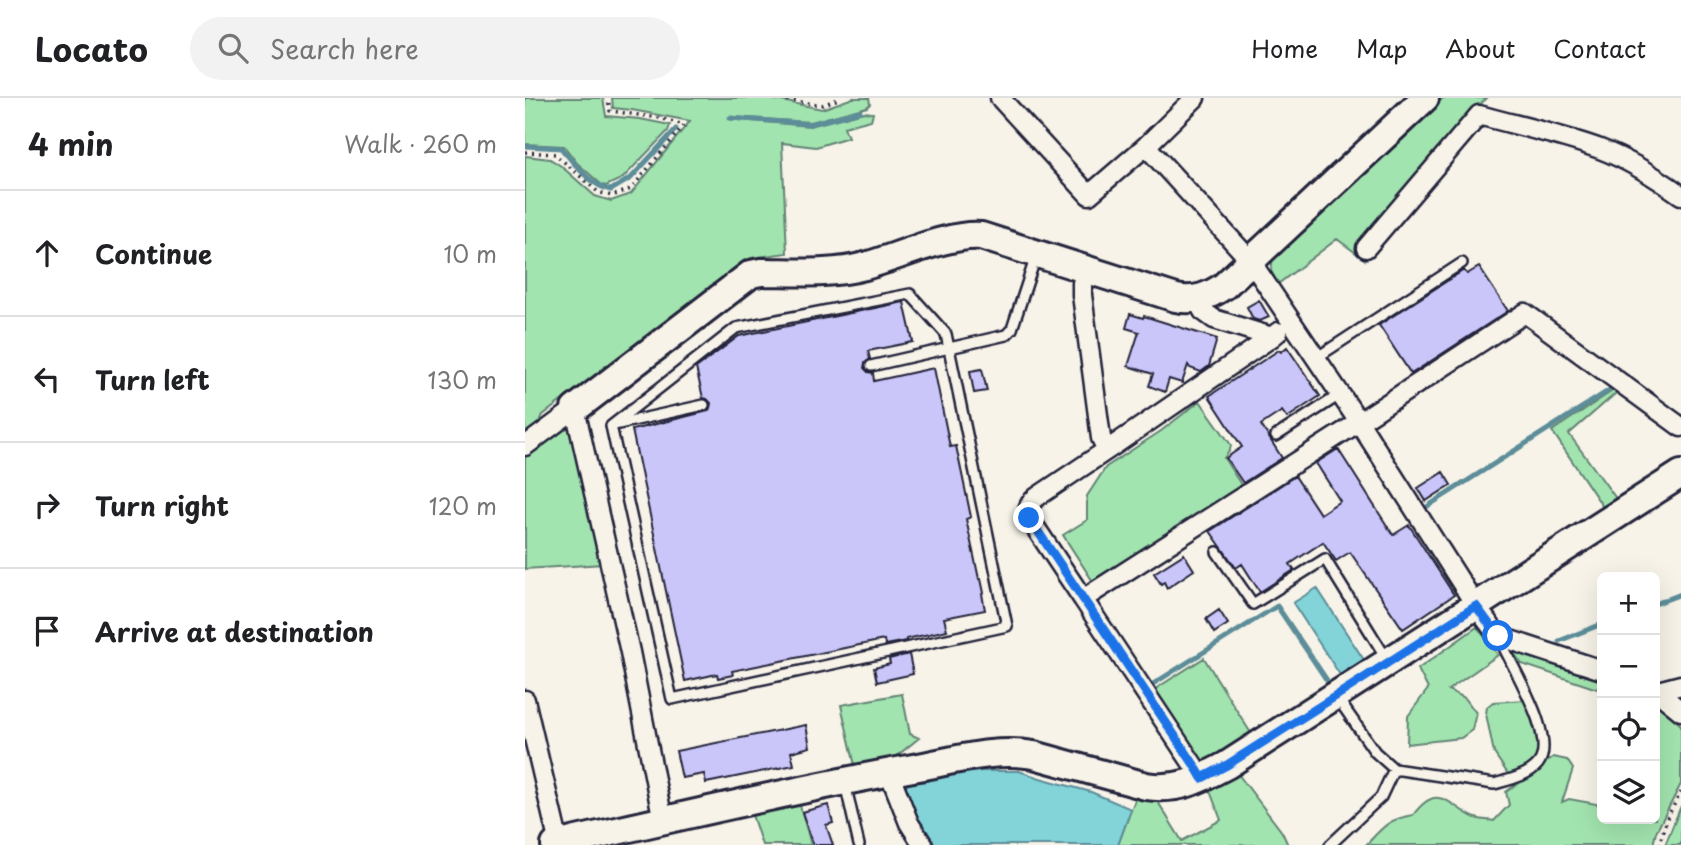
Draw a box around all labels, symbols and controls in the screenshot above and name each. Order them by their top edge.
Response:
search box [190,17,680,80]
text: Locato [35,23,148,73]
icon: search [214,29,252,67]
text: Search here [270,29,419,68]
text: Home [1251,30,1318,66]
text: Map [1356,30,1407,66]
text: About [1445,30,1515,66]
text: Contact [1553,30,1646,66]
text: 4 min [28,121,114,166]
text: Walk · 260 m [344,126,497,161]
icon: ahead [28,234,66,272]
text: Continue [95,234,212,273]
text: 10 m [443,236,497,271]
icon: left [28,360,66,398]
text: Turn left [95,360,210,399]
text: 130 m [427,362,497,397]
icon: right [28,486,66,524]
text: Turn right [95,486,229,525]
text: 120 m [429,488,497,523]
route end [1013,502,1044,533]
map controls [1597,572,1660,824]
button: + [1597,572,1660,635]
icon: arrive [28,612,66,650]
text: Arrive at destination [95,612,374,651]
route start [1482,620,1513,651]
button: − [1597,635,1660,698]
button: locate [1597,698,1660,761]
button: layers [1597,761,1660,824]

